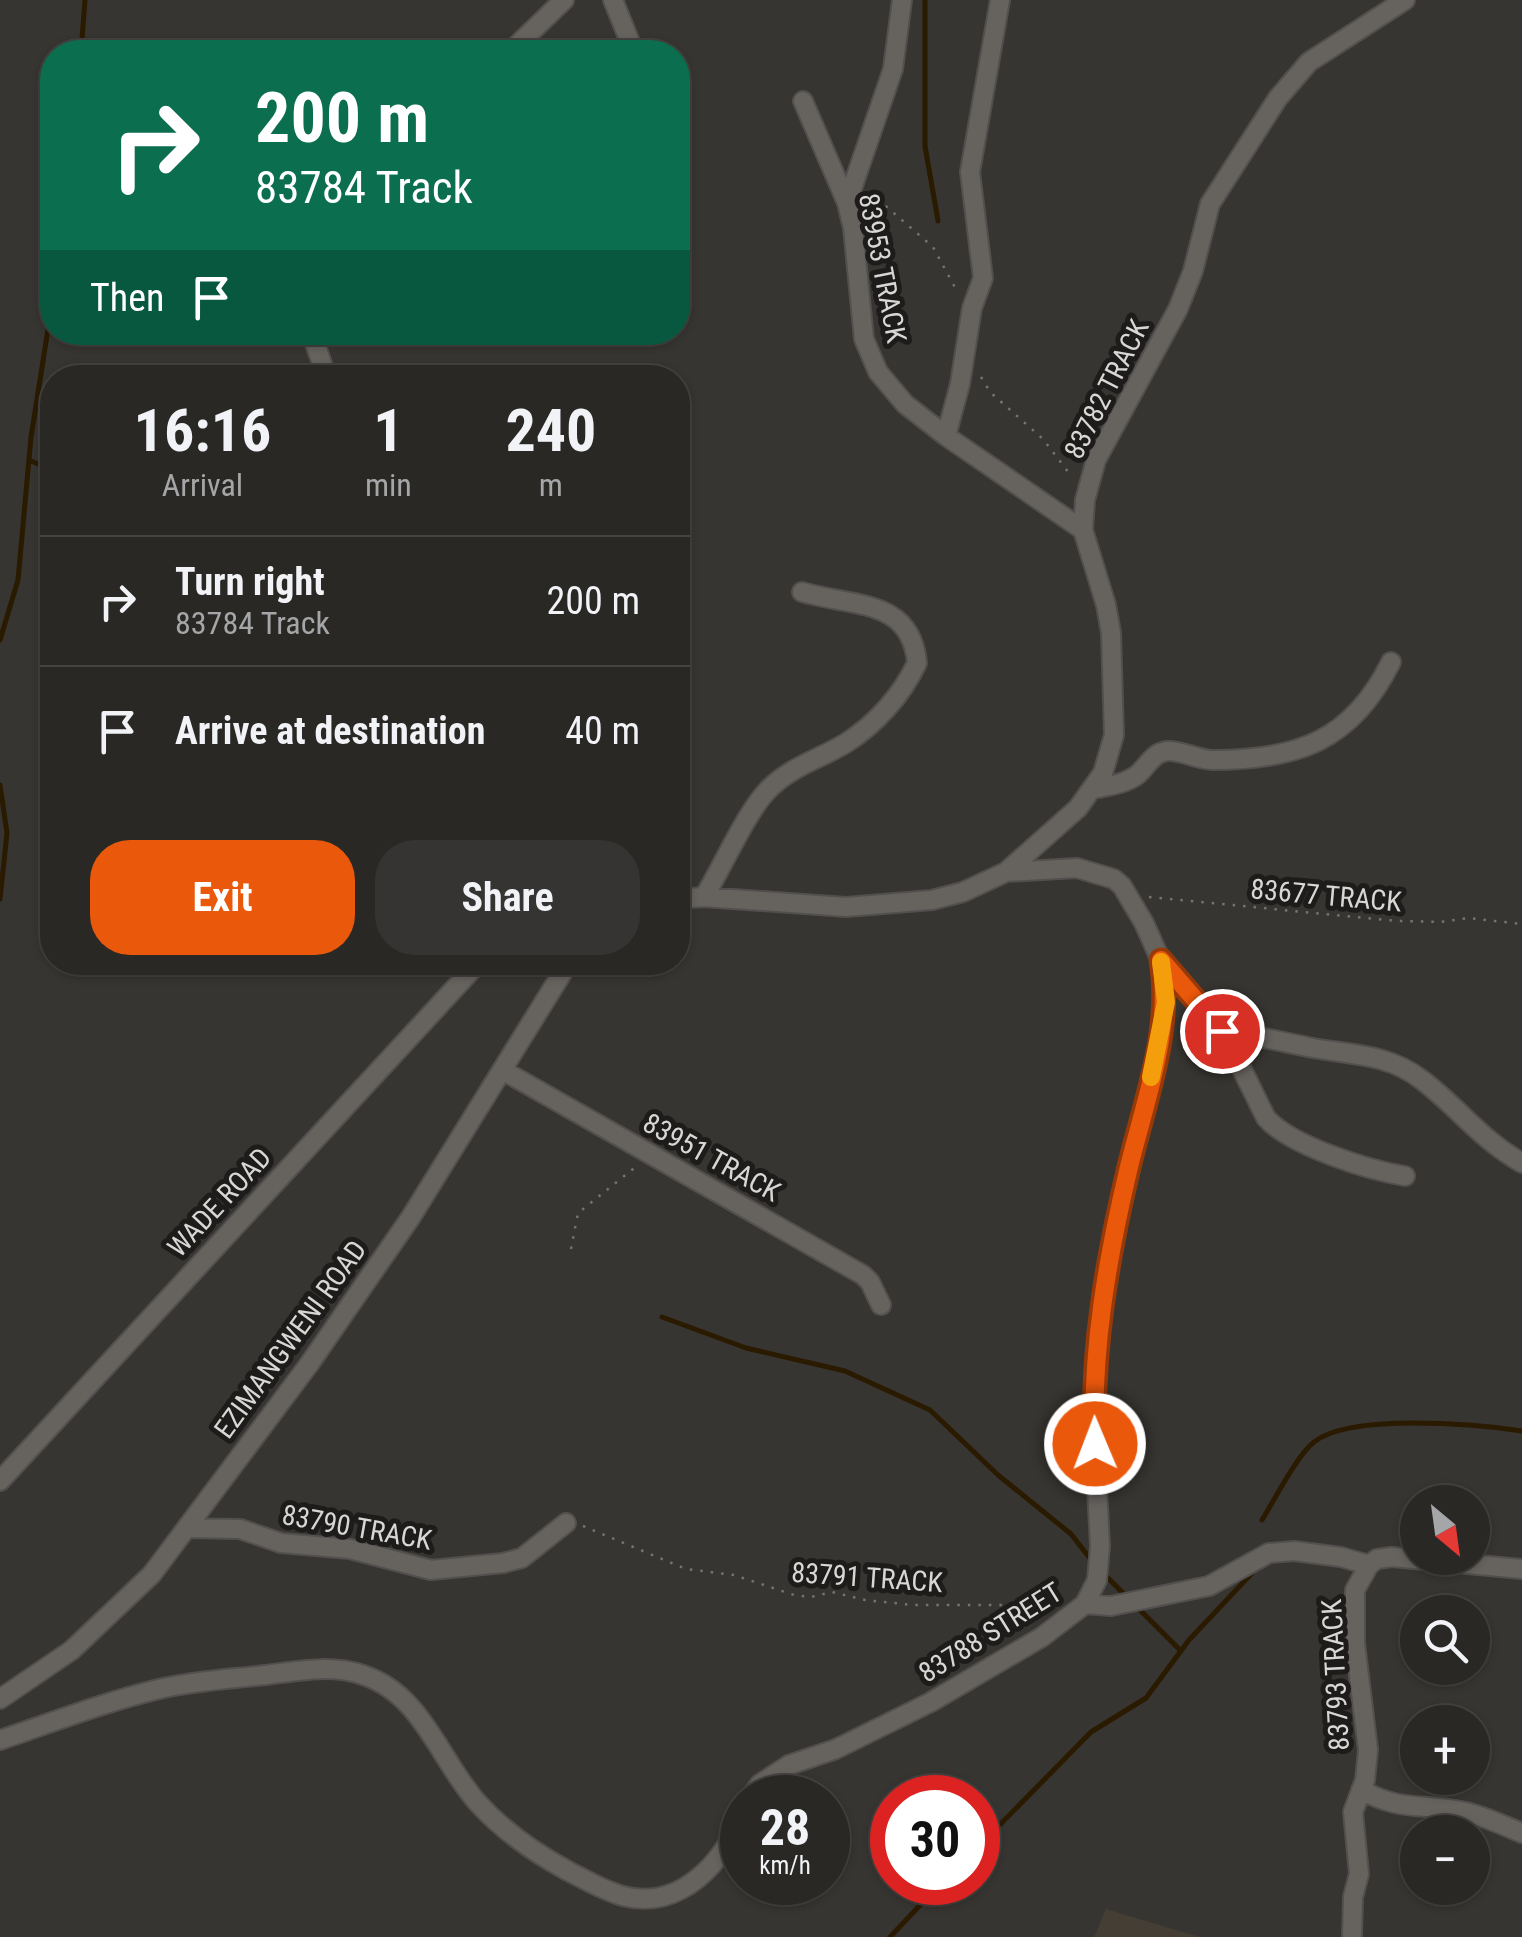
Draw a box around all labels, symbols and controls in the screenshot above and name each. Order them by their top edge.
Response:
text: 200 m [255,77,429,159]
icon: right [90,80,220,210]
text: 83784 Track [255,161,473,214]
street label: 83953 TRACK [852,191,913,346]
icon: arrive [184,270,239,325]
text: Then [90,276,164,320]
street label: 83782 TRACK [1057,314,1156,464]
text: 16:16 [134,395,271,466]
text: 1 [373,395,404,466]
text: 240 [505,395,596,466]
text: Arrival [162,466,243,504]
text: min [365,466,412,504]
text: m [539,466,563,504]
text: Turn right [175,560,325,604]
icon: right [90,574,145,629]
text: 200 m [546,579,640,623]
text: 83784 Track [175,604,330,642]
icon: arrive [90,704,145,759]
text: Arrive at destination [175,709,485,753]
text: 40 m [565,709,640,753]
button: Exit [90,840,355,955]
button: Share [375,840,640,955]
street label: 83677 TRACK [1249,872,1404,919]
pin [1180,989,1265,1074]
icon: arrive [1195,1004,1250,1059]
street label: 83951 TRACK [637,1106,787,1209]
street label: WADE ROAD [161,1141,278,1264]
street label: EZIMANGWENI ROAD [208,1234,373,1445]
position arrow [1043,1392,1147,1496]
north arrow [1400,1485,1490,1575]
map controls [1400,1485,1490,1905]
street label: 83790 TRACK [279,1498,435,1557]
street label: 83791 TRACK [790,1556,944,1599]
street label: 83788 STREET [913,1575,1068,1689]
button: search [1400,1595,1490,1685]
street label: 83793 TRACK [1315,1598,1356,1752]
button: + [1400,1705,1490,1795]
speed limit sign: 30 [870,1775,1000,1905]
text: 28 [760,1799,810,1857]
button: − [1400,1815,1490,1905]
text: km/h [759,1851,811,1880]

